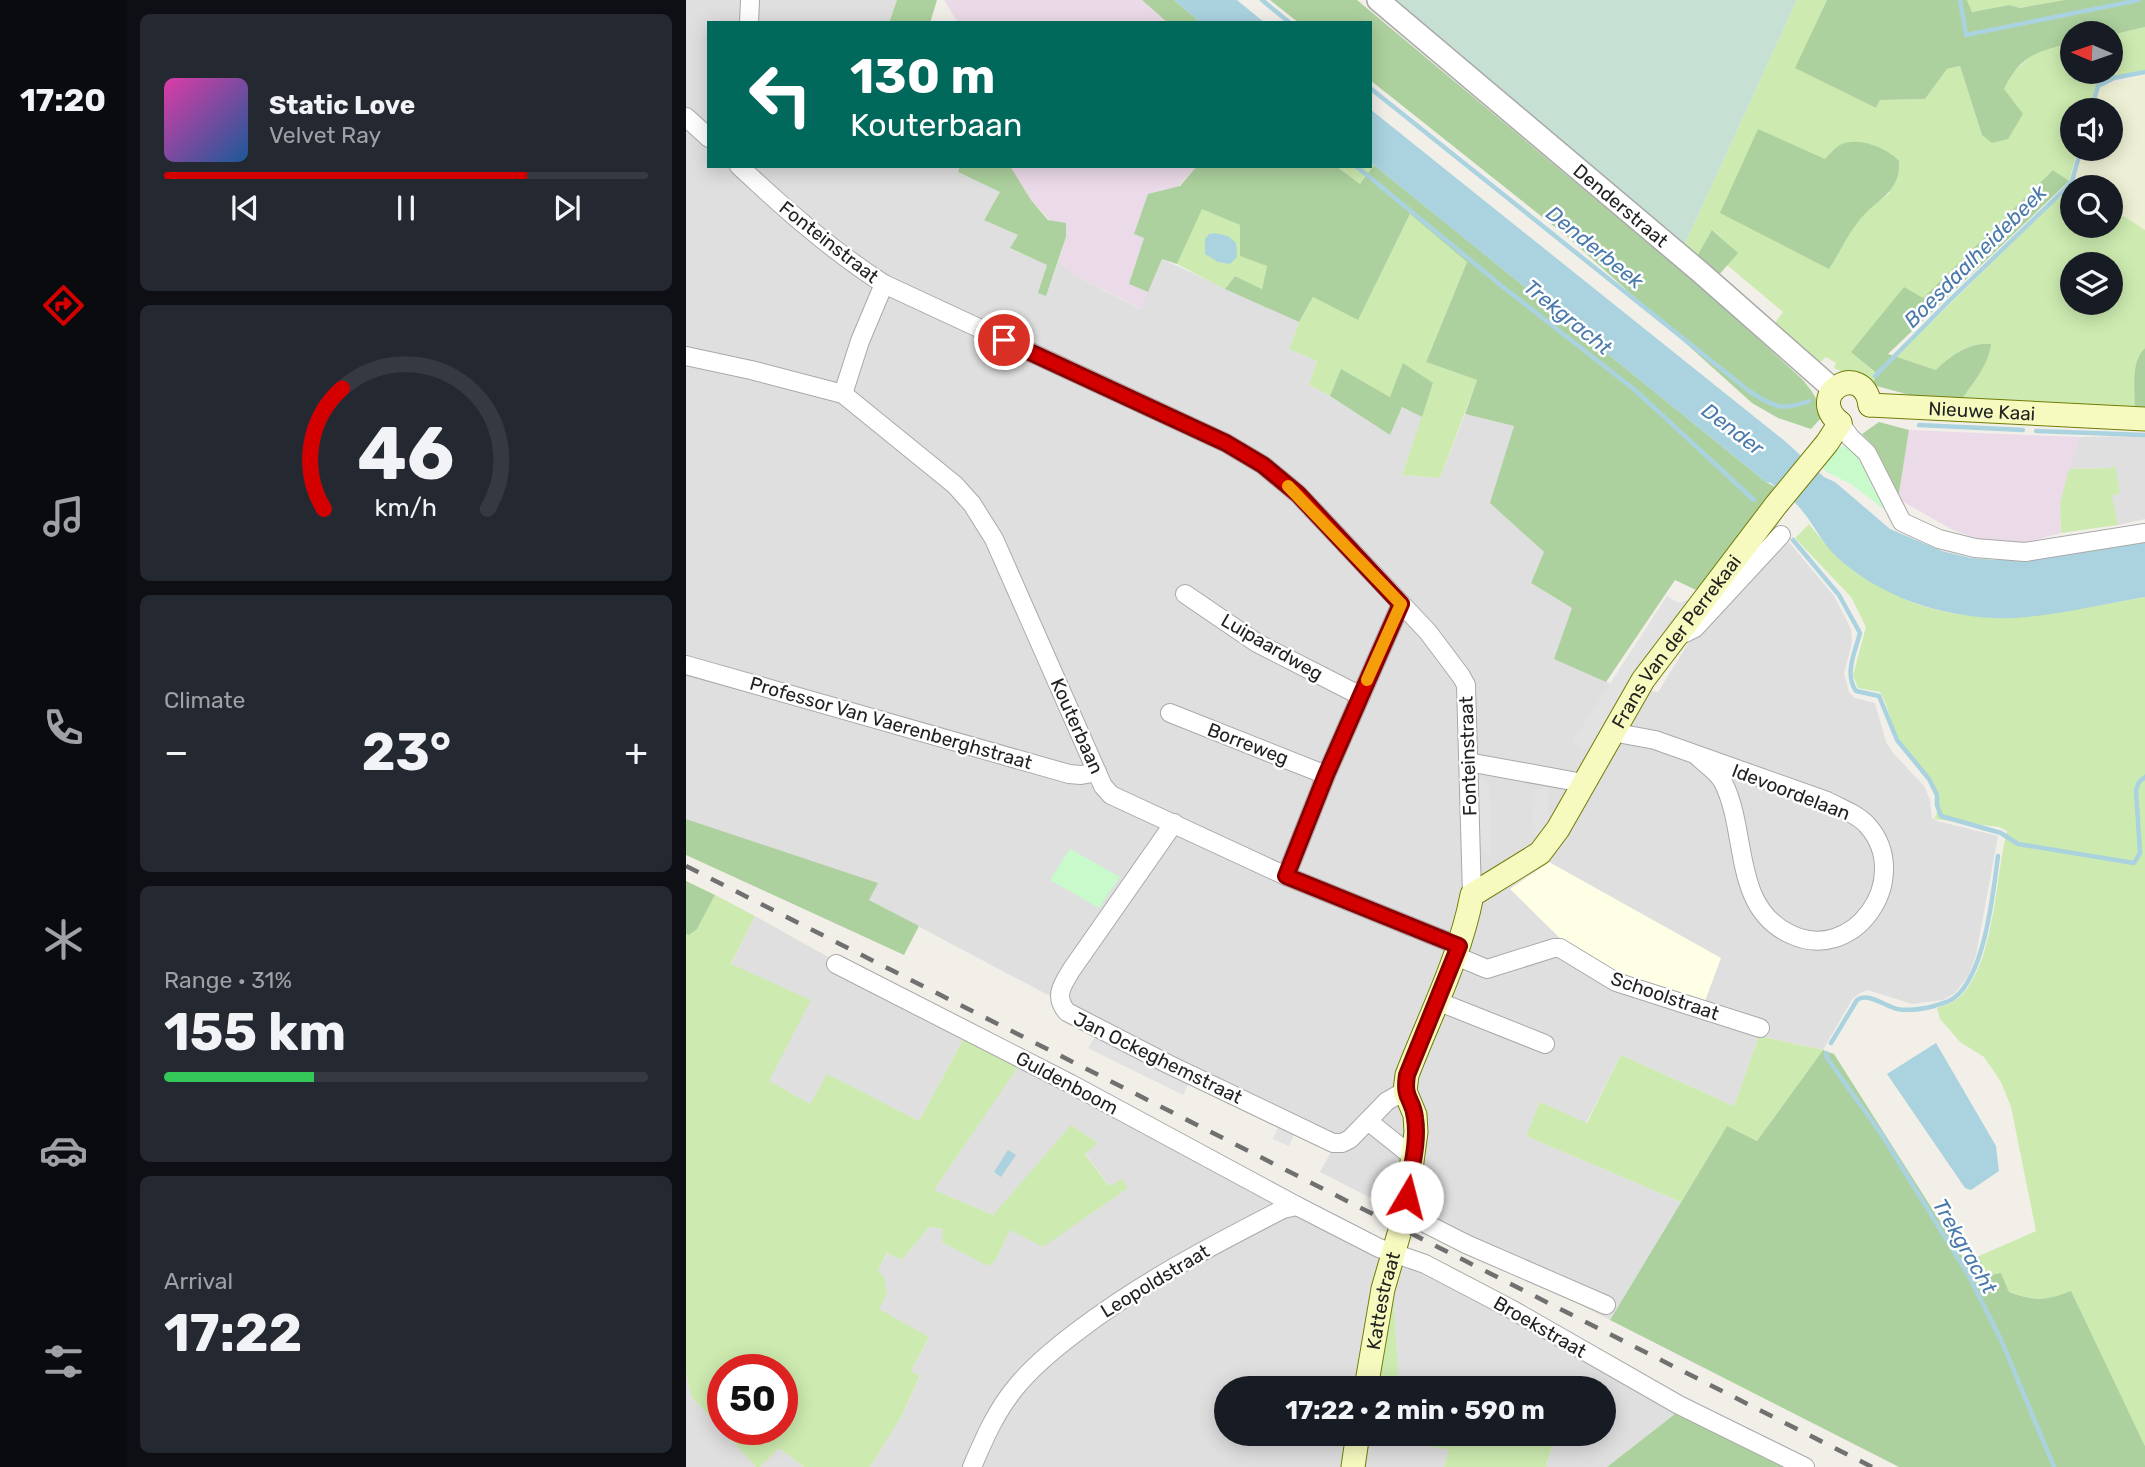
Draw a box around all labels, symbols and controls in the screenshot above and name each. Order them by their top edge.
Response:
north arrow [2060,21,2123,84]
map controls [2060,21,2123,315]
text: 130 m [850,47,995,105]
icon: left [735,49,826,140]
text: 17:20 [20,81,106,119]
text: Static Love [269,90,415,121]
button: sound [2060,98,2123,161]
text: Kouterbaan [850,106,1022,144]
text: Velvet Ray [269,121,381,149]
street label: Denderstraat [1569,159,1674,252]
button: search [2060,175,2123,238]
water label: Boesdaalheidebeek [1899,179,2052,332]
icon: previous [226,189,264,227]
icon: pause [387,189,425,227]
icon: next [548,189,586,227]
street label: Fonteinstraat [775,196,884,288]
water label: Denderbeek [1541,200,1650,295]
button: layers [2060,252,2123,315]
water label: Trekgracht [1519,274,1618,361]
icon: directions [39,281,88,330]
pin [974,310,1034,370]
icon: arrive [985,321,1023,359]
street label: Nieuwe Kaai [1928,396,2036,425]
water label: Dender [1697,398,1770,461]
text: 46 [357,411,455,497]
icon: music [39,492,88,541]
text: km/h [375,493,437,522]
street label: Frans Van der Perrekaai [1606,550,1746,732]
street label: Luipaardweg [1217,609,1327,685]
street label: Professor Van Vaerenberghstraat [747,672,1035,775]
street label: Kouterbaan [1046,675,1108,777]
text: Climate [164,686,245,714]
street label: Fonteinstraat [1454,695,1482,816]
icon: phone [39,703,88,752]
street label: Borreweg [1204,718,1292,770]
text: 23° [362,721,451,783]
text: − [164,729,189,775]
text: + [624,729,648,775]
street label: Idevoordelaan [1729,759,1853,825]
icon: climate [39,915,88,964]
text: Range · 31% [164,966,292,994]
street label: Schoolstraat [1608,967,1723,1025]
text: 155 km [164,1001,346,1063]
street label: Jan Ockeghemstraat [1070,1007,1247,1109]
street label: Guldenboom [1012,1046,1122,1120]
icon: car [39,1126,88,1175]
position arrow [1370,1160,1444,1234]
water label: Trekgracht [1928,1194,2003,1299]
street label: Leopoldstraat [1096,1239,1214,1322]
street label: Kattestraat [1361,1248,1405,1351]
text: Arrival [164,1267,233,1295]
street label: Broekstraat [1489,1291,1591,1363]
text: 17:22 [164,1302,302,1364]
icon: filters [39,1337,88,1386]
speed limit sign: 50 [707,1354,798,1445]
text: 17:22 · 2 min · 590 m [1285,1395,1545,1426]

